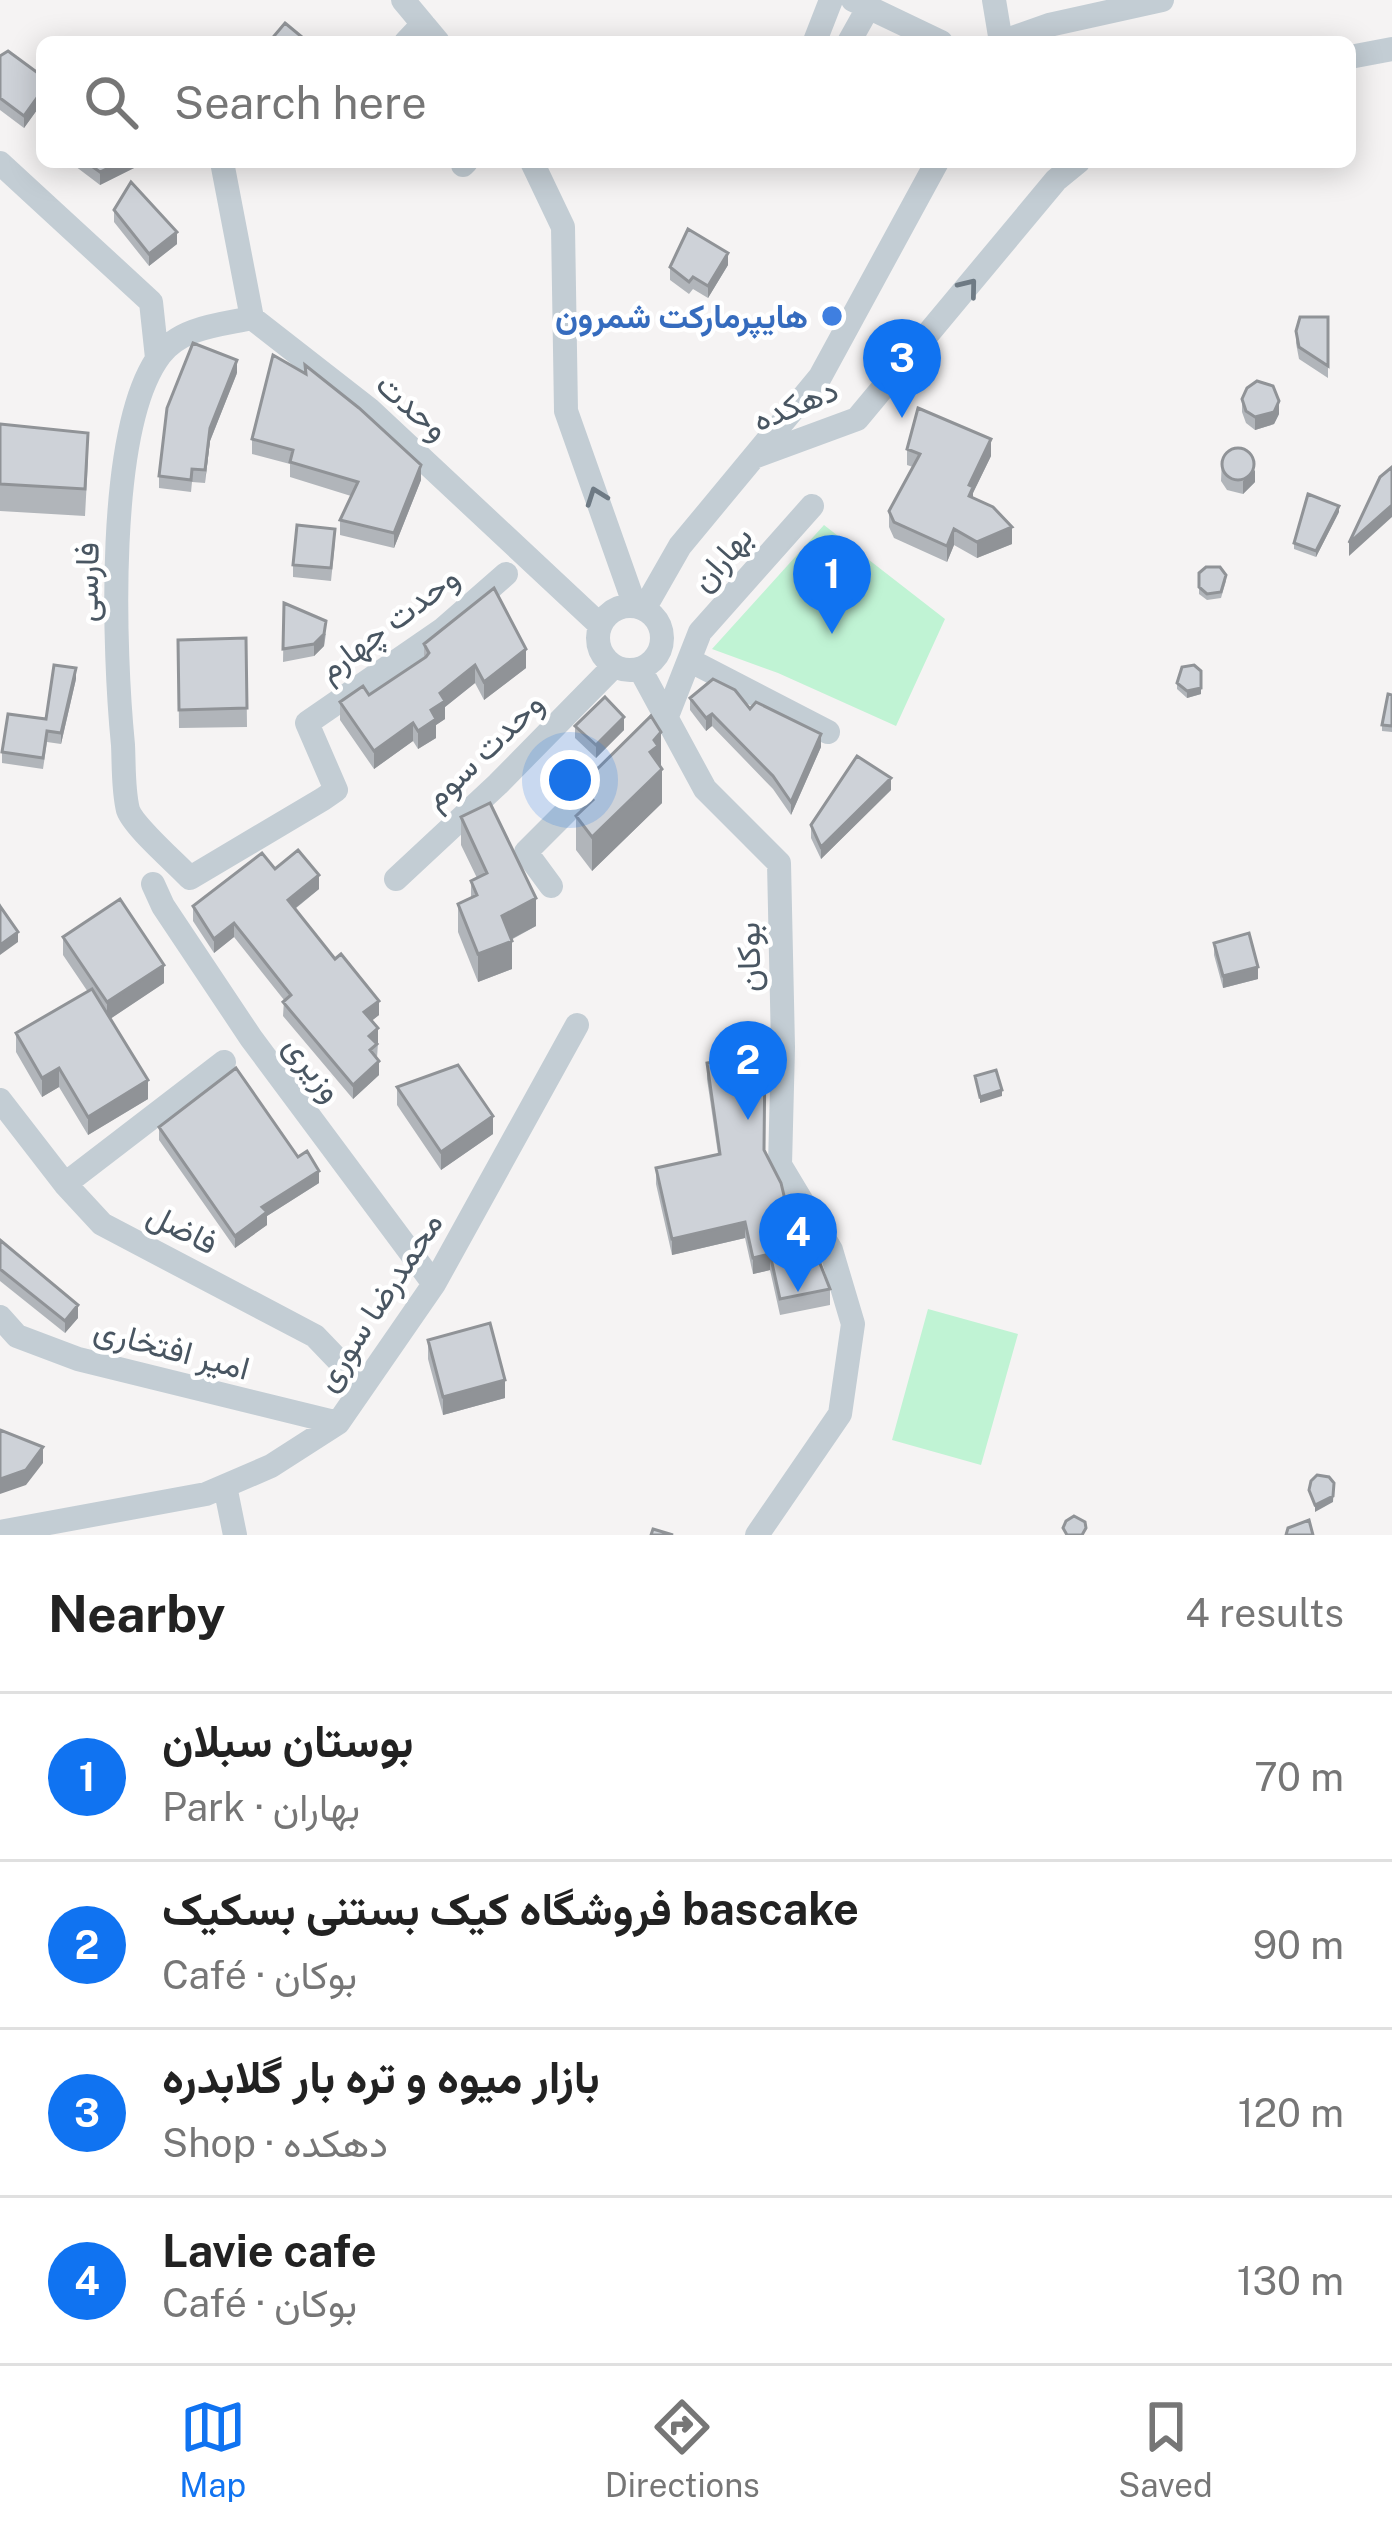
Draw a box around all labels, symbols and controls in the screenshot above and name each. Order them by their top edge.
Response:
search box [36,36,1356,168]
icon: search [78,69,144,135]
text: Search here [174,76,427,129]
one-way arrow [954,279,976,301]
place label: هایپرمارکت شمرون [555,297,808,339]
marker: هایپرمارکت شمرون [819,303,845,329]
pin: 3 [863,319,941,418]
street label: وحدت [368,364,457,449]
street label: دهکده [747,370,843,438]
one-way arrow [586,486,610,507]
street label: بهاران [682,518,761,600]
pin: 1 [793,535,871,634]
street label: فارسی [66,542,108,622]
street label: وحدت چهارم [310,558,468,692]
street label: وحدت سوم [415,684,553,818]
your location [540,750,600,810]
street label: بوکان [728,922,770,992]
pin: 2 [709,1021,787,1120]
street label: وزیری [275,1027,351,1110]
pin: 4 [759,1193,837,1292]
street label: فاضل [141,1194,224,1262]
street label: محمدرضا سوری [306,1205,451,1398]
street label: امیر افتخاری [90,1309,254,1389]
text: Nearby [48,1584,225,1643]
text: 4 results [1185,1590,1344,1636]
text: بوستان سبلان [162,1714,413,1767]
text: 1 [79,1754,95,1800]
text: 70 m [1254,1754,1344,1800]
text: Park · بهاران [162,1784,360,1830]
text: فروشگاه کیک بستنی بسکیک bascake [162,1882,859,1935]
text: 2 [75,1922,99,1968]
text: 90 m [1253,1922,1344,1968]
text: Café · بوکان [162,1952,357,1998]
text: بازار میوه و تره بار گلابدره [162,2050,600,2103]
text: 3 [74,2090,100,2136]
text: 120 m [1238,2090,1344,2136]
text: Shop · دهکده [162,2120,388,2166]
text: Lavie cafe [162,2224,377,2277]
text: 4 [74,2258,100,2304]
text: 130 m [1237,2258,1344,2304]
text: Café · بوکان [162,2280,357,2326]
tab: Map [179,2394,246,2504]
tab: Directions [605,2394,760,2504]
tab: Saved [1118,2394,1213,2504]

